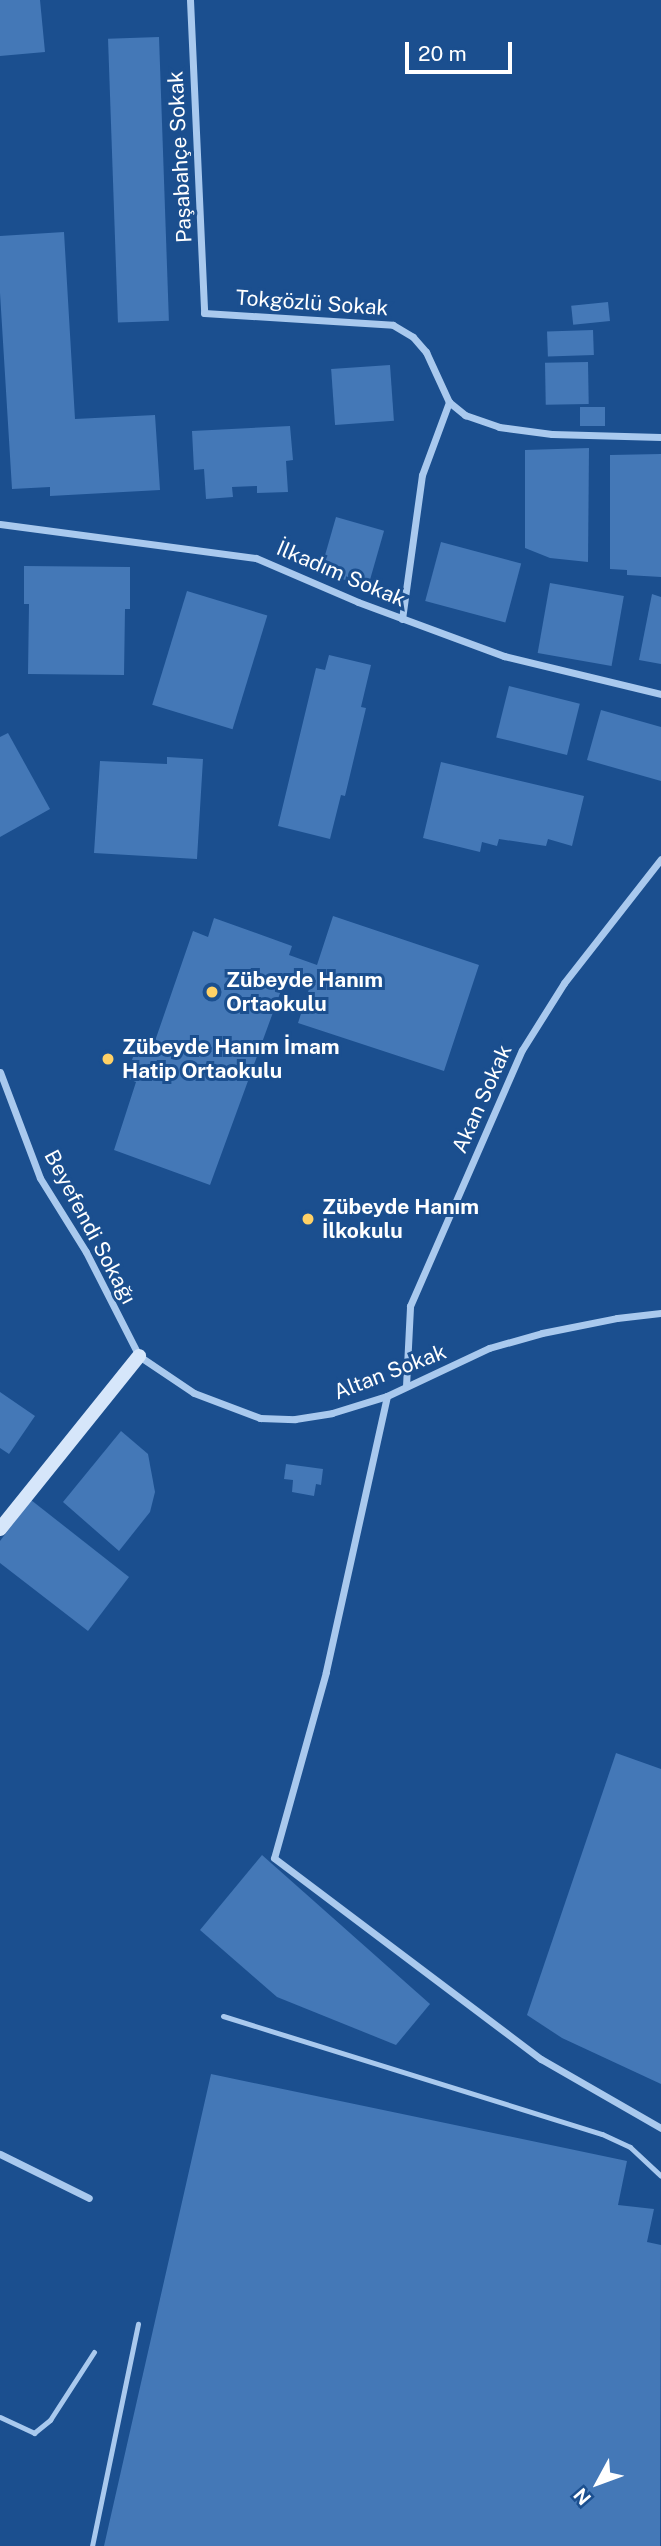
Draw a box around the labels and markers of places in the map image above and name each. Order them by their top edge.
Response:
place label: Zübeyde Hanım Ortaokulu [226,967,383,1017]
marker: Zübeyde Hanım Ortaokulu [204,984,220,1000]
place label: Zübeyde Hanım İmam Hatip Ortaokulu [122,1034,340,1084]
marker: Zübeyde Hanım İmam Hatip Ortaokulu [100,1051,116,1067]
place label: Zübeyde Hanım İlkokulu [322,1194,479,1244]
marker: Zübeyde Hanım İlkokulu [300,1211,316,1227]

